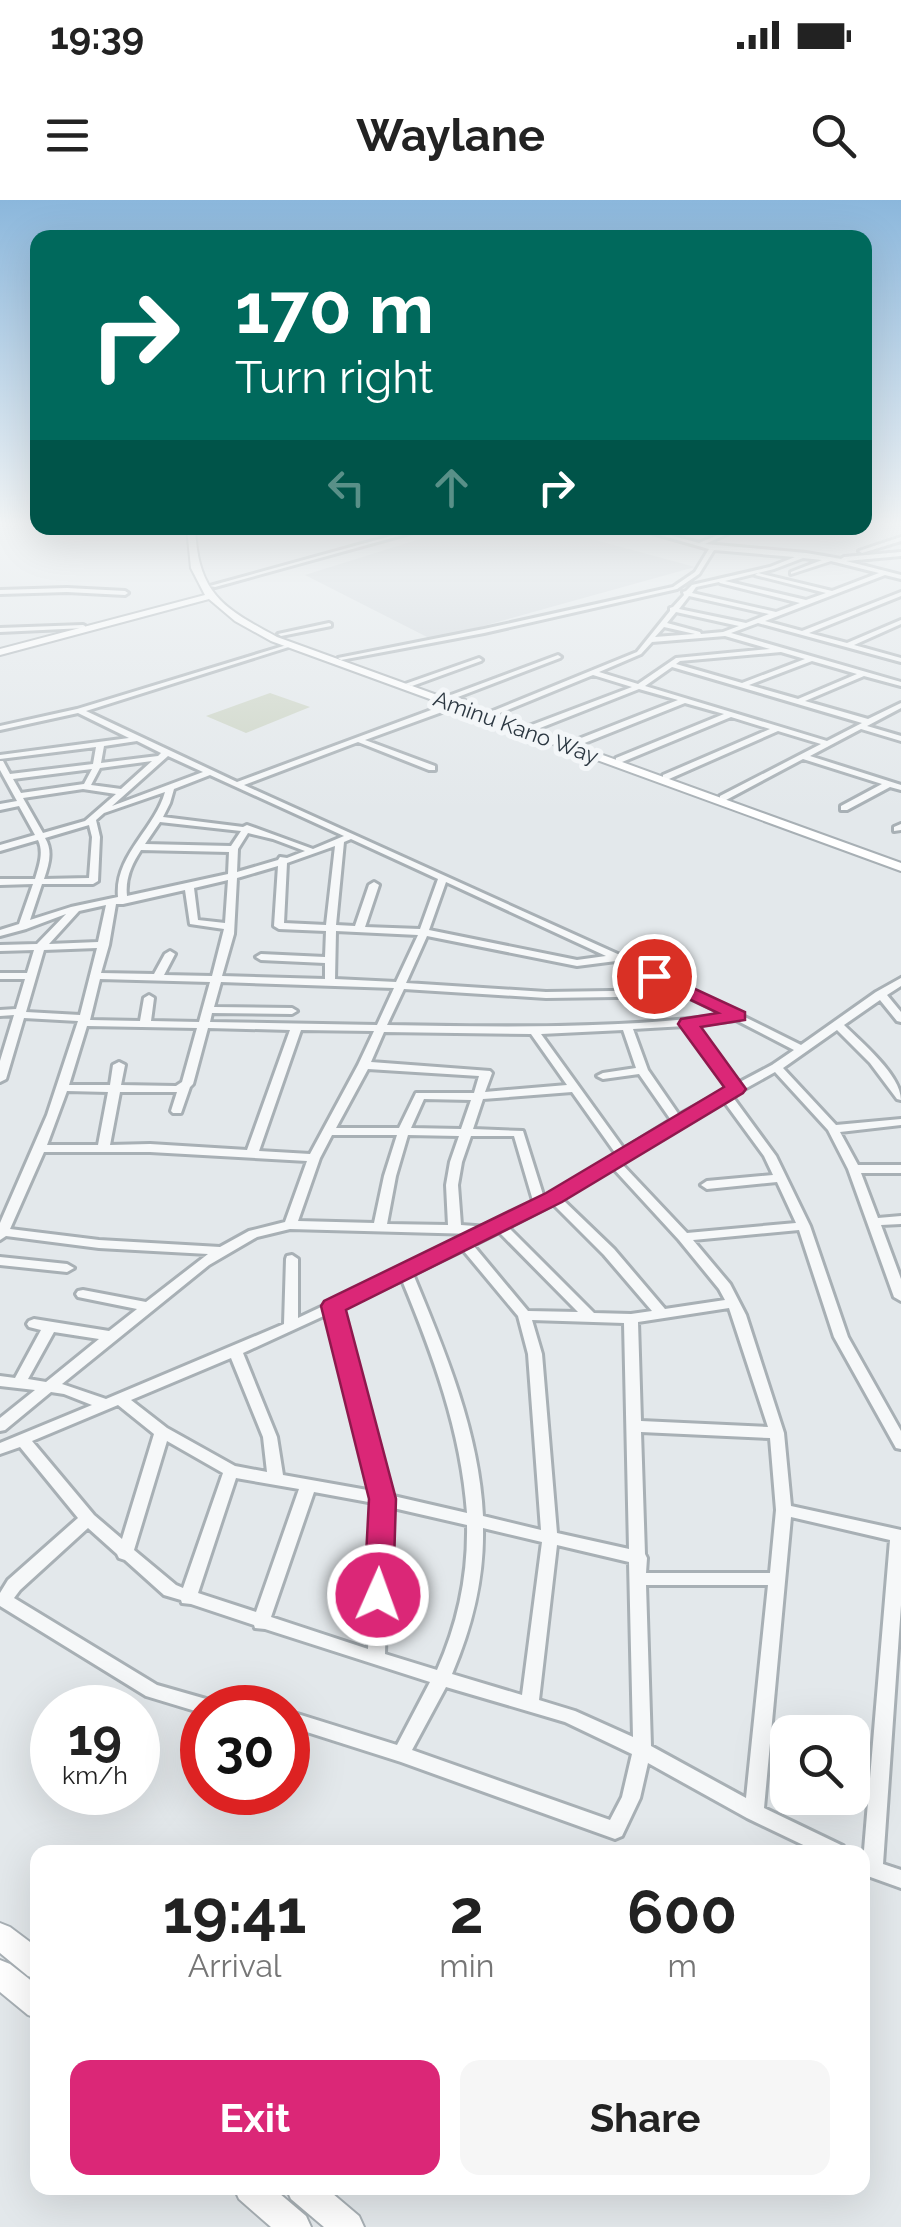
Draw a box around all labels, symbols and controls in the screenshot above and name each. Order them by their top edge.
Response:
text: 19:39 [50,13,144,58]
icon: menu [40,108,95,163]
icon: search [806,108,861,163]
text: Waylane [356,109,545,162]
text: 170 m [235,267,434,349]
icon: right [70,270,200,400]
text: Turn right [235,351,433,404]
icon: left [319,460,374,515]
icon: ahead [424,460,479,515]
icon: right [529,460,584,515]
street label: Aminu Kano Way [430,685,602,769]
pin [612,934,697,1019]
icon: arrive [627,949,682,1004]
position arrow [326,1543,430,1647]
speed limit sign: 30 [180,1685,310,1815]
text: 19 [68,1708,122,1767]
map controls [770,1715,870,1815]
button: search [770,1715,870,1815]
text: km/h [62,1760,128,1790]
text: 19:41 [163,1877,306,1947]
text: 2 [450,1877,484,1947]
text: 600 [627,1877,737,1947]
text: Arrival [188,1947,282,1984]
text: min [439,1947,494,1984]
text: m [667,1947,697,1984]
button: Exit [70,2060,440,2175]
button: Share [460,2060,830,2175]

